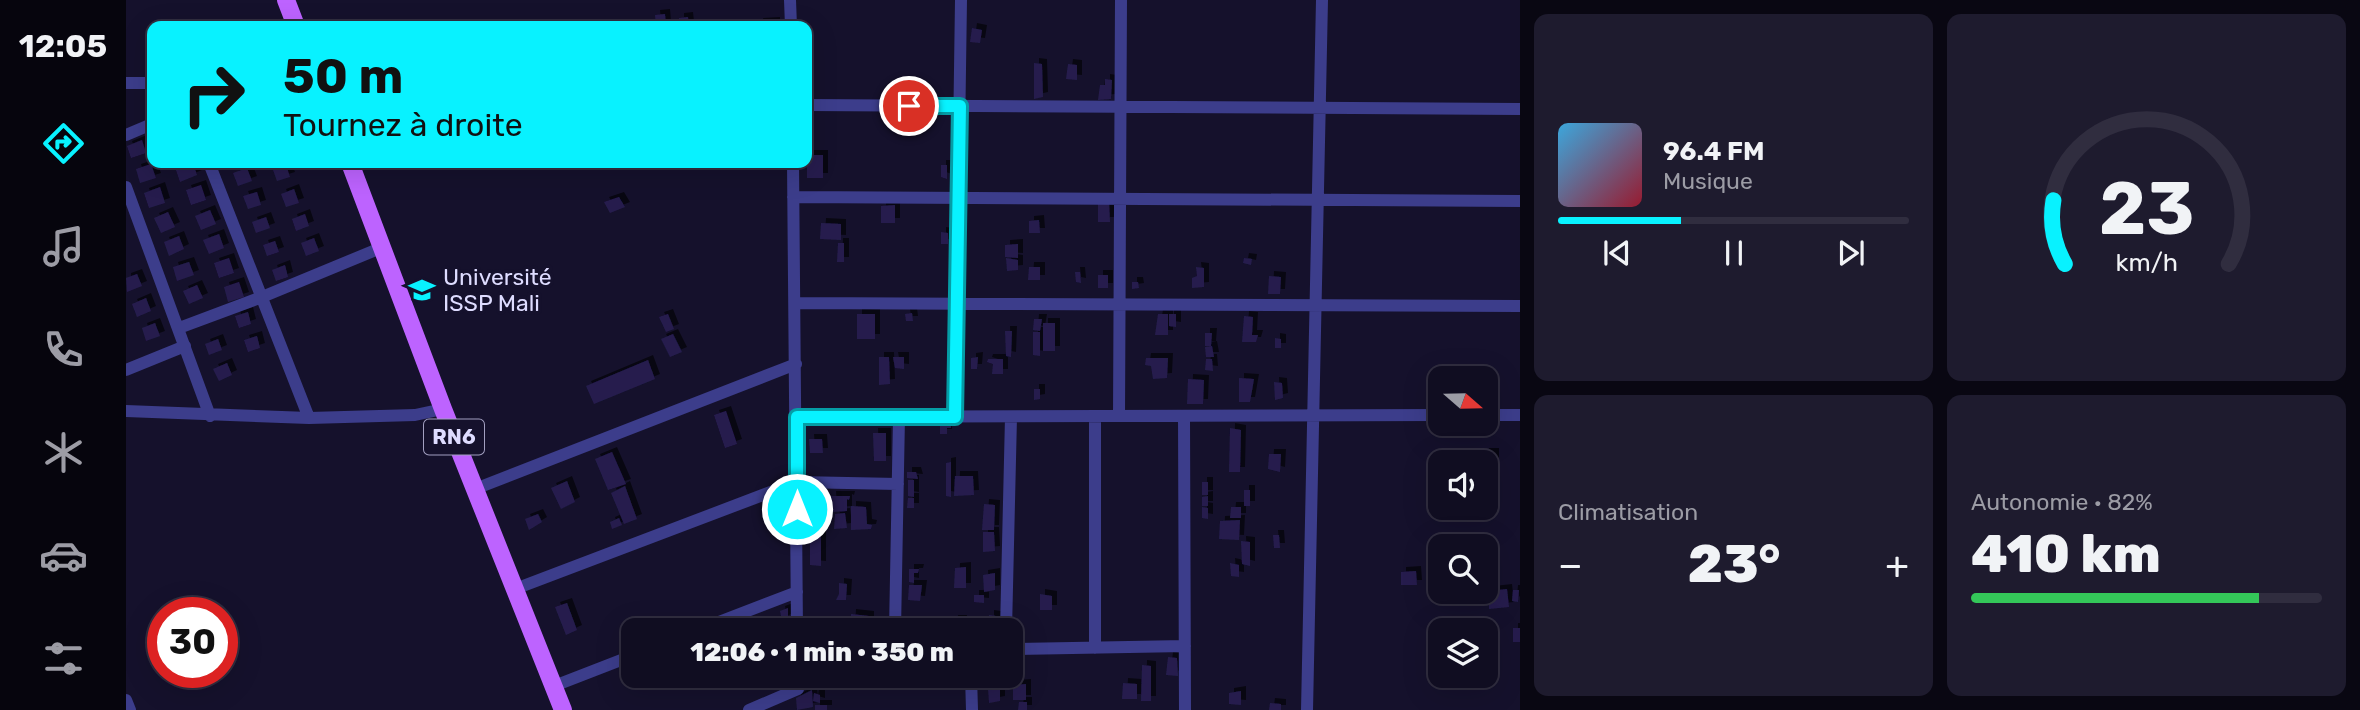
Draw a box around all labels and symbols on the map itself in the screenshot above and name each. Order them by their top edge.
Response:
pin [879,76,939,136]
place label: Université ISSP Mali [443,263,552,317]
school or university icon: Université ISSP Mali [407,275,437,305]
north arrow [1428,366,1498,436]
road number: RN6 [424,420,484,454]
position arrow [760,472,834,546]
speed limit sign: 30 [147,597,238,688]

